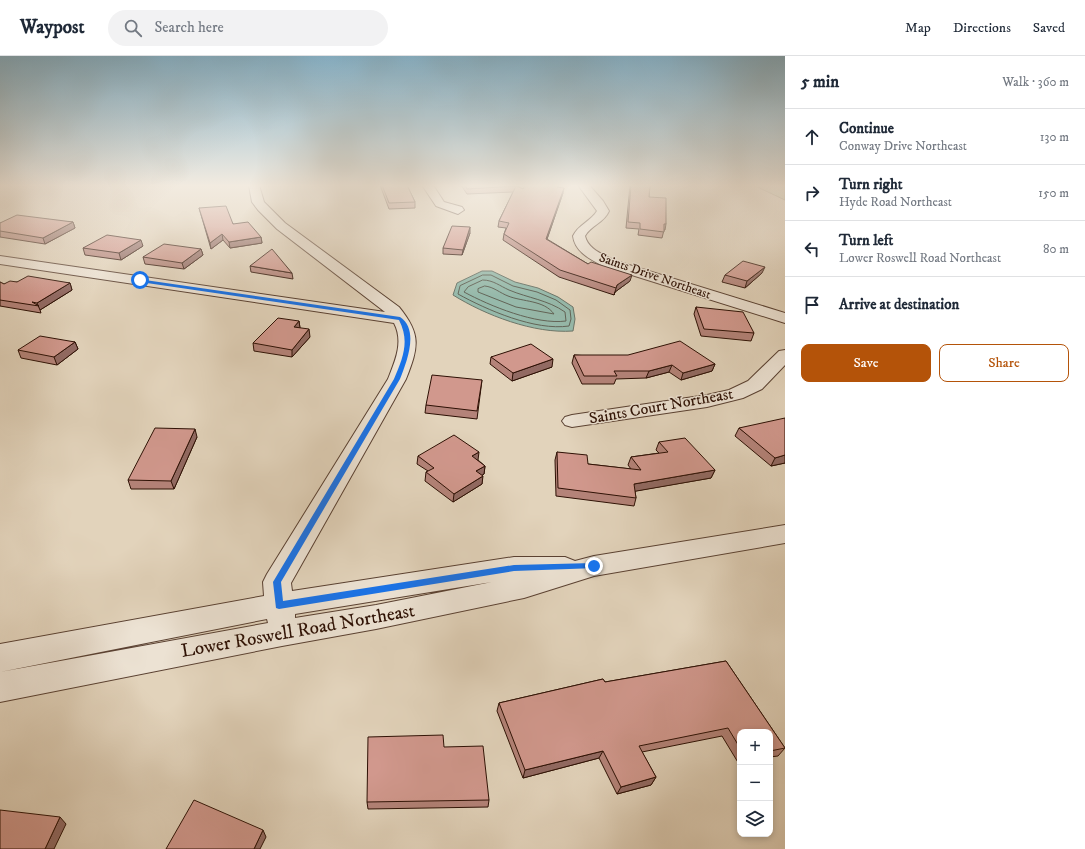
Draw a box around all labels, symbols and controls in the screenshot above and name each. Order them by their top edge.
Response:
search box [108,10,388,46]
text: Waypost [20,16,84,39]
icon: search [122,17,144,39]
text: Search here [154,18,224,37]
text: Map [905,19,931,37]
text: Directions [953,19,1011,37]
text: Saved [1033,19,1065,37]
text: 5 min [801,71,839,93]
text: Walk · 360 m [1002,74,1069,90]
text: Continue [839,119,894,138]
icon: ahead [801,126,823,148]
text: 130 m [1040,129,1069,145]
text: Conway Drive Northeast [839,138,967,154]
text: Turn right [839,175,902,194]
icon: right [801,182,823,204]
text: 150 m [1038,185,1069,201]
text: Hyde Road Northeast [839,194,952,210]
text: Turn left [839,231,893,250]
icon: left [801,238,823,260]
text: 80 m [1043,241,1069,257]
street label: Saints Drive Northeast [597,249,713,303]
text: Lower Roswell Road Northeast [839,250,1001,266]
route start [131,271,149,289]
icon: arrive [801,294,823,316]
text: Arrive at destination [839,295,959,314]
button: Save [801,344,931,382]
button: Share [939,344,1069,382]
street label: Saints Court Northeast [587,383,735,429]
route end [585,557,603,575]
street label: Lower Roswell Road Northeast [179,599,417,663]
map controls [737,729,773,837]
button: + [737,729,773,765]
button: − [737,765,773,801]
button: layers [737,801,773,837]

